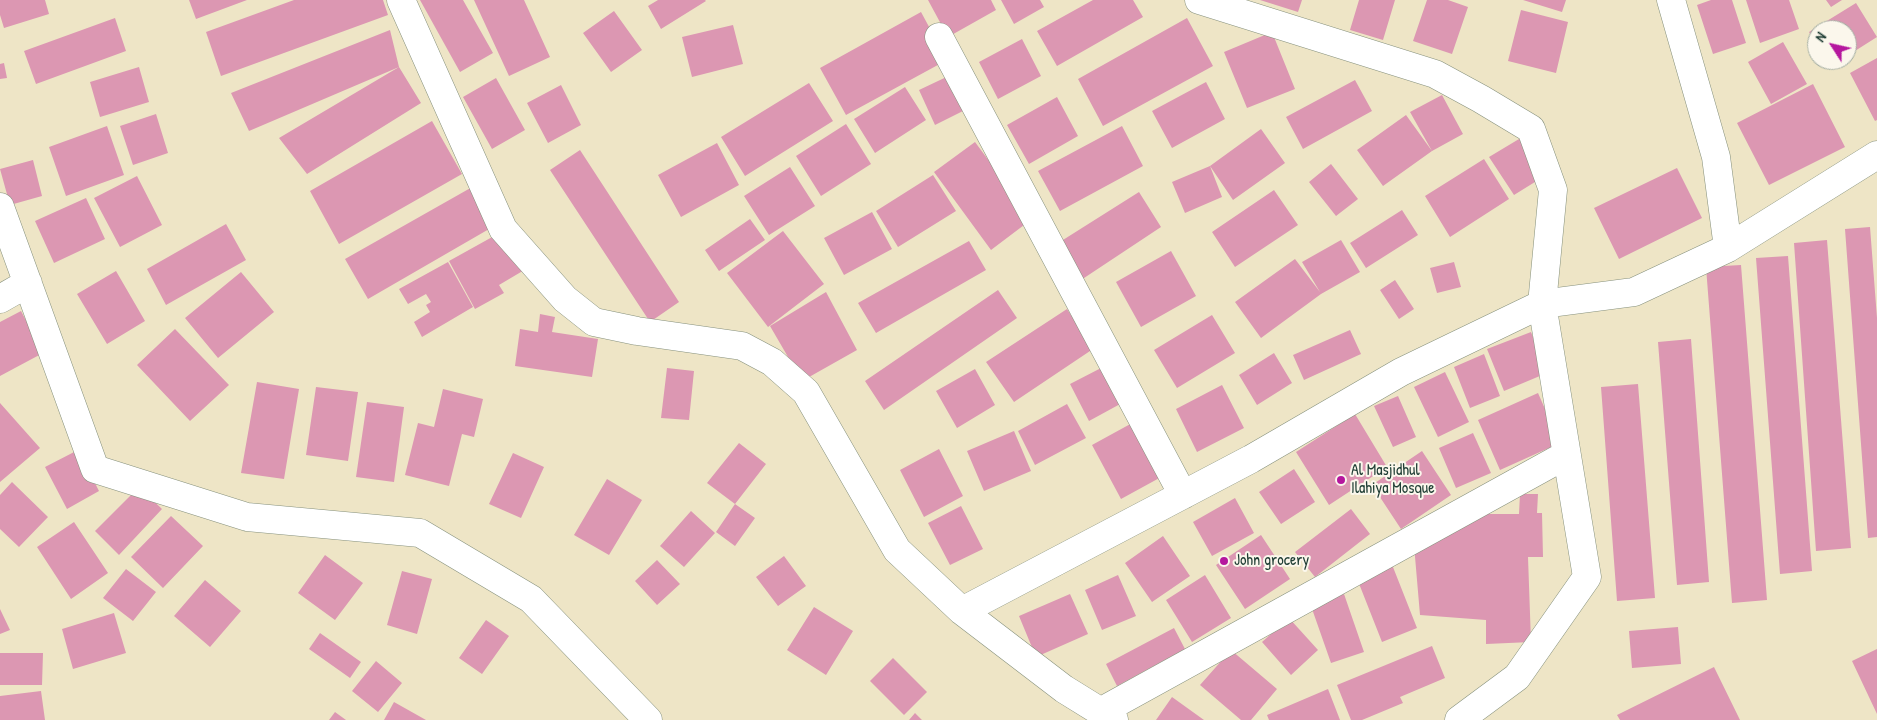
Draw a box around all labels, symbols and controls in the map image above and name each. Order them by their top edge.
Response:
north arrow [1807,20,1857,70]
text: N [1810,28,1830,45]
place label: Al Masjidhul Ilahiya Mosque [1351,461,1435,499]
marker: Al Masjidhul Ilahiya Mosque [1335,474,1347,486]
place label: John grocery [1234,551,1309,571]
marker: John grocery [1218,555,1230,567]

